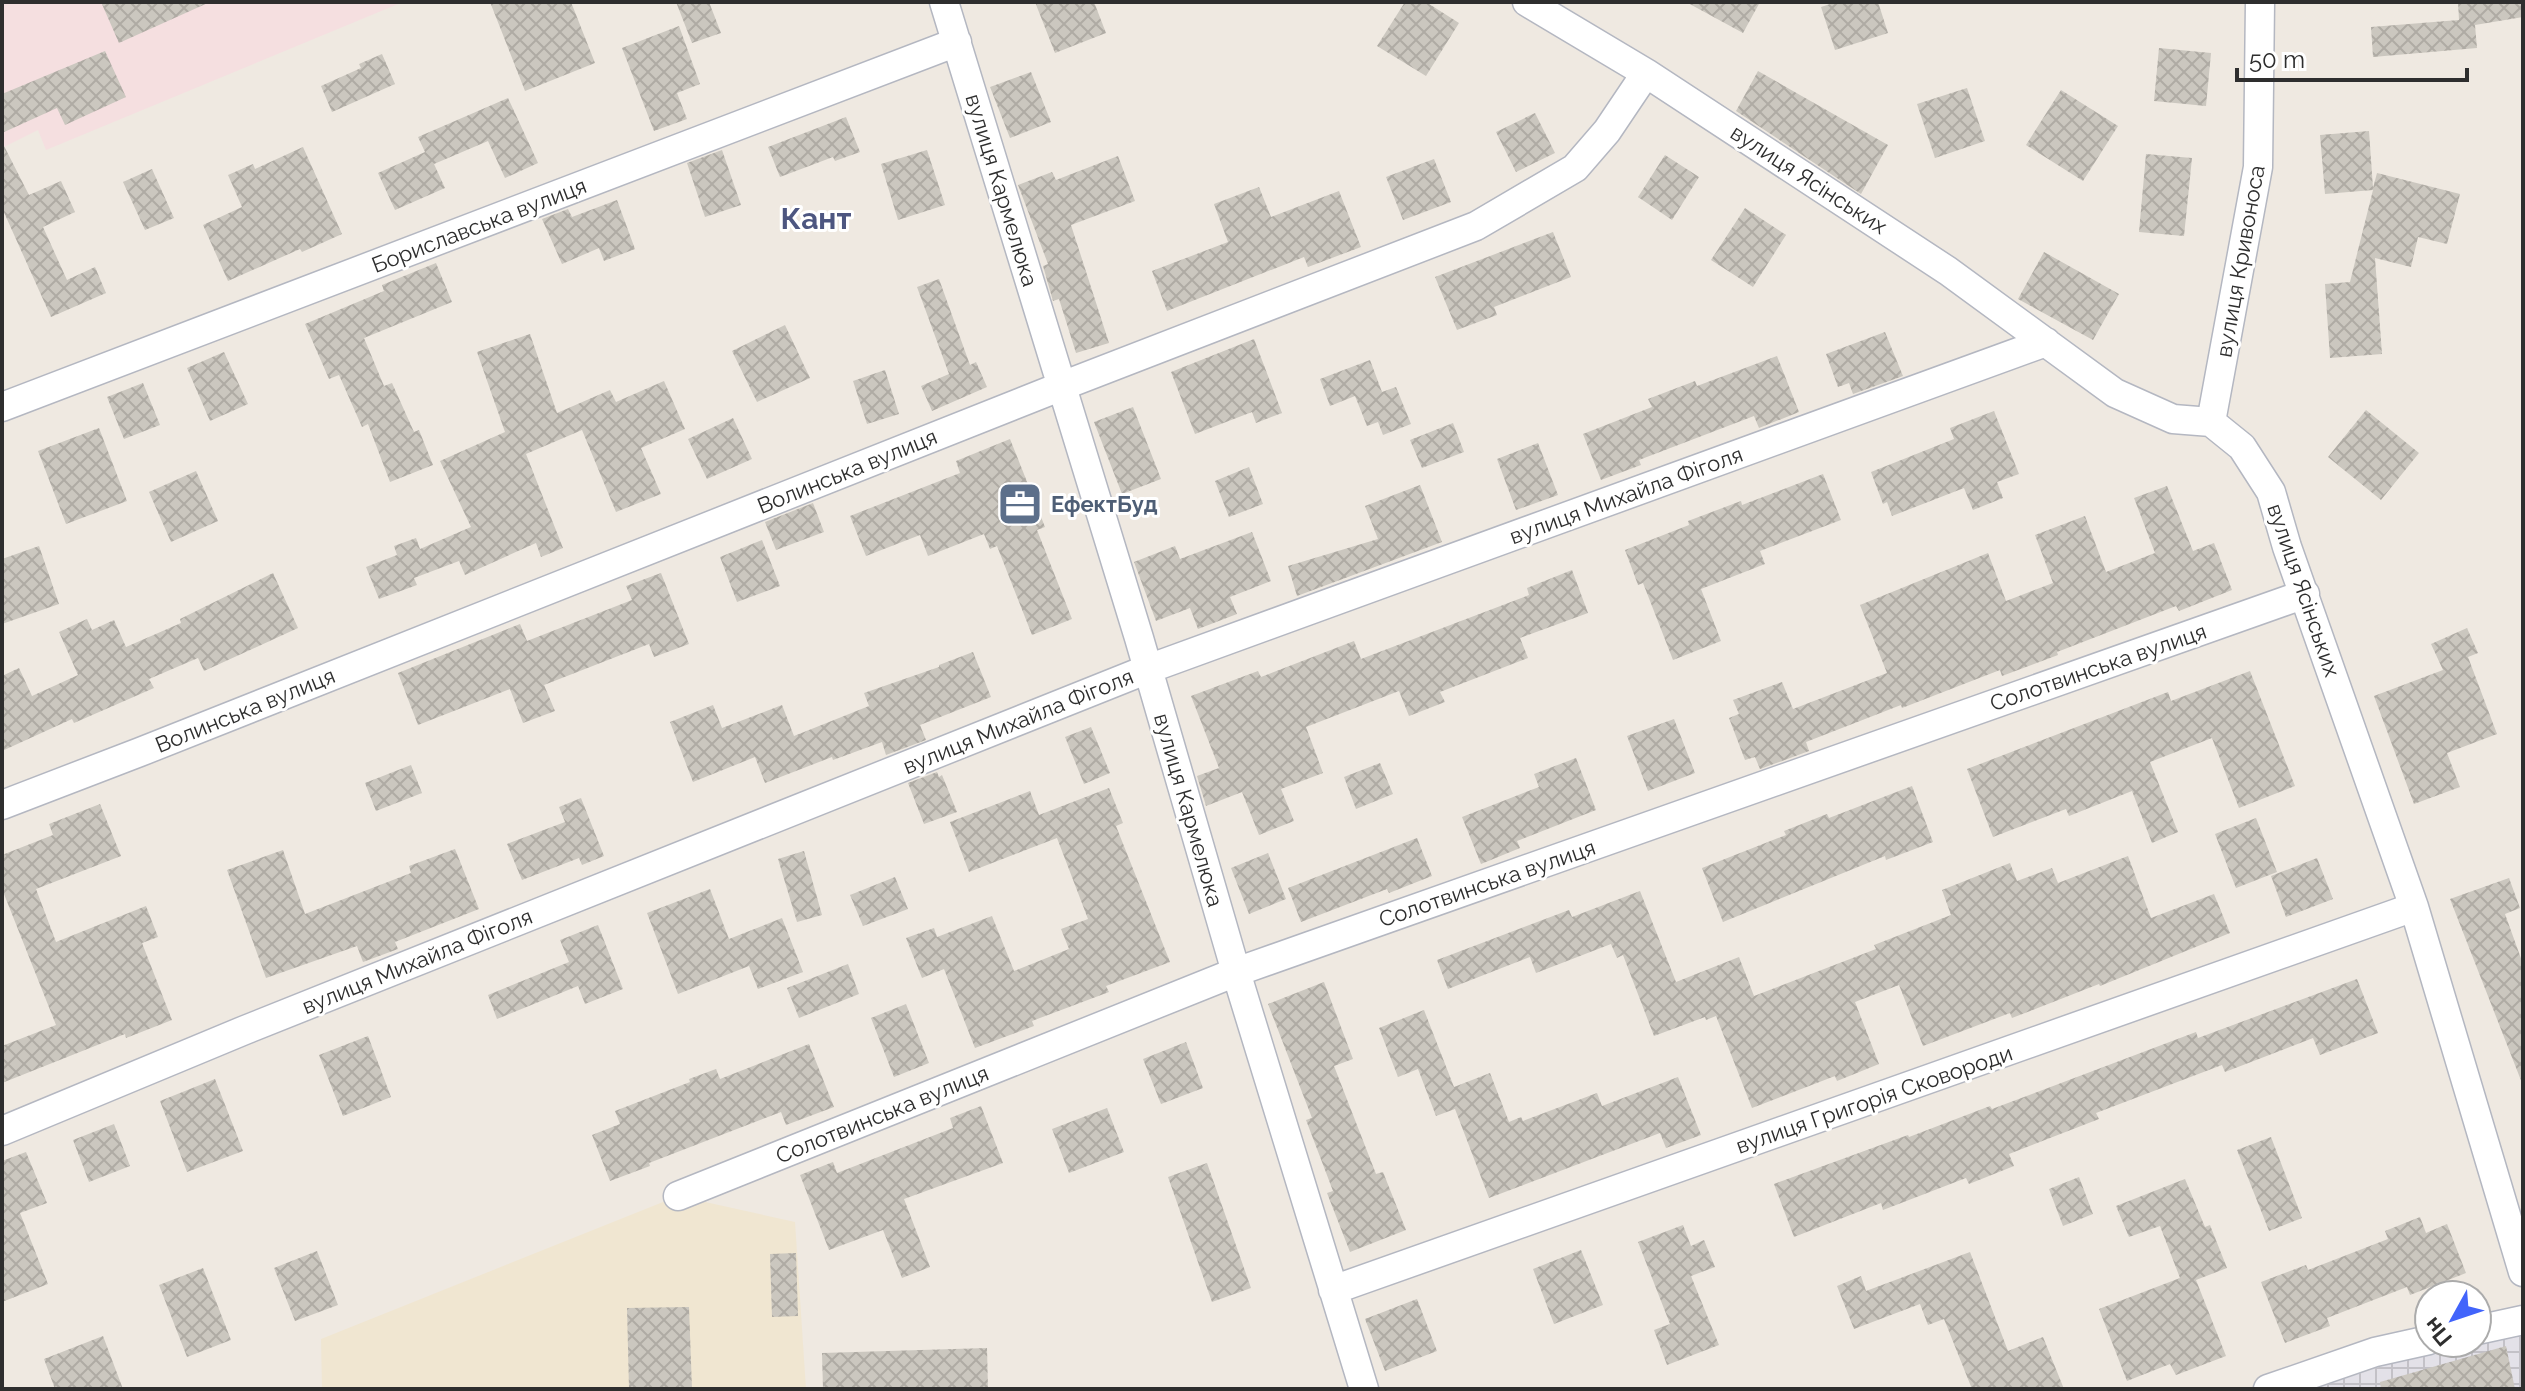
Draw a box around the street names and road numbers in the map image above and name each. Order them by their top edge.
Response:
street label: вулиця Кармелюка [960,91,1044,289]
street label: вулиця Ясінських [1726,119,1892,239]
street label: вулиця Кривоноса [2210,163,2270,359]
street label: Бориславська вулиця [368,172,590,278]
street label: Волинська вулиця [753,423,941,519]
street label: вулиця Михайла Фіголя [1506,441,1746,549]
street label: вулиця Ясінських [2262,500,2346,680]
street label: Солотвинська вулиця [1986,618,2210,716]
street label: Волинська вулиця [151,662,339,758]
street label: вулиця Михайла Фіголя [899,663,1137,779]
street label: вулиця Кармелюка [1149,710,1229,910]
street label: Солотвинська вулиця [1375,834,1599,932]
street label: вулиця Михайла Фіголя [298,903,536,1019]
street label: вулиця Григорія Сковороди [1732,1039,2016,1159]
street label: Солотвинська вулиця [772,1059,992,1169]

